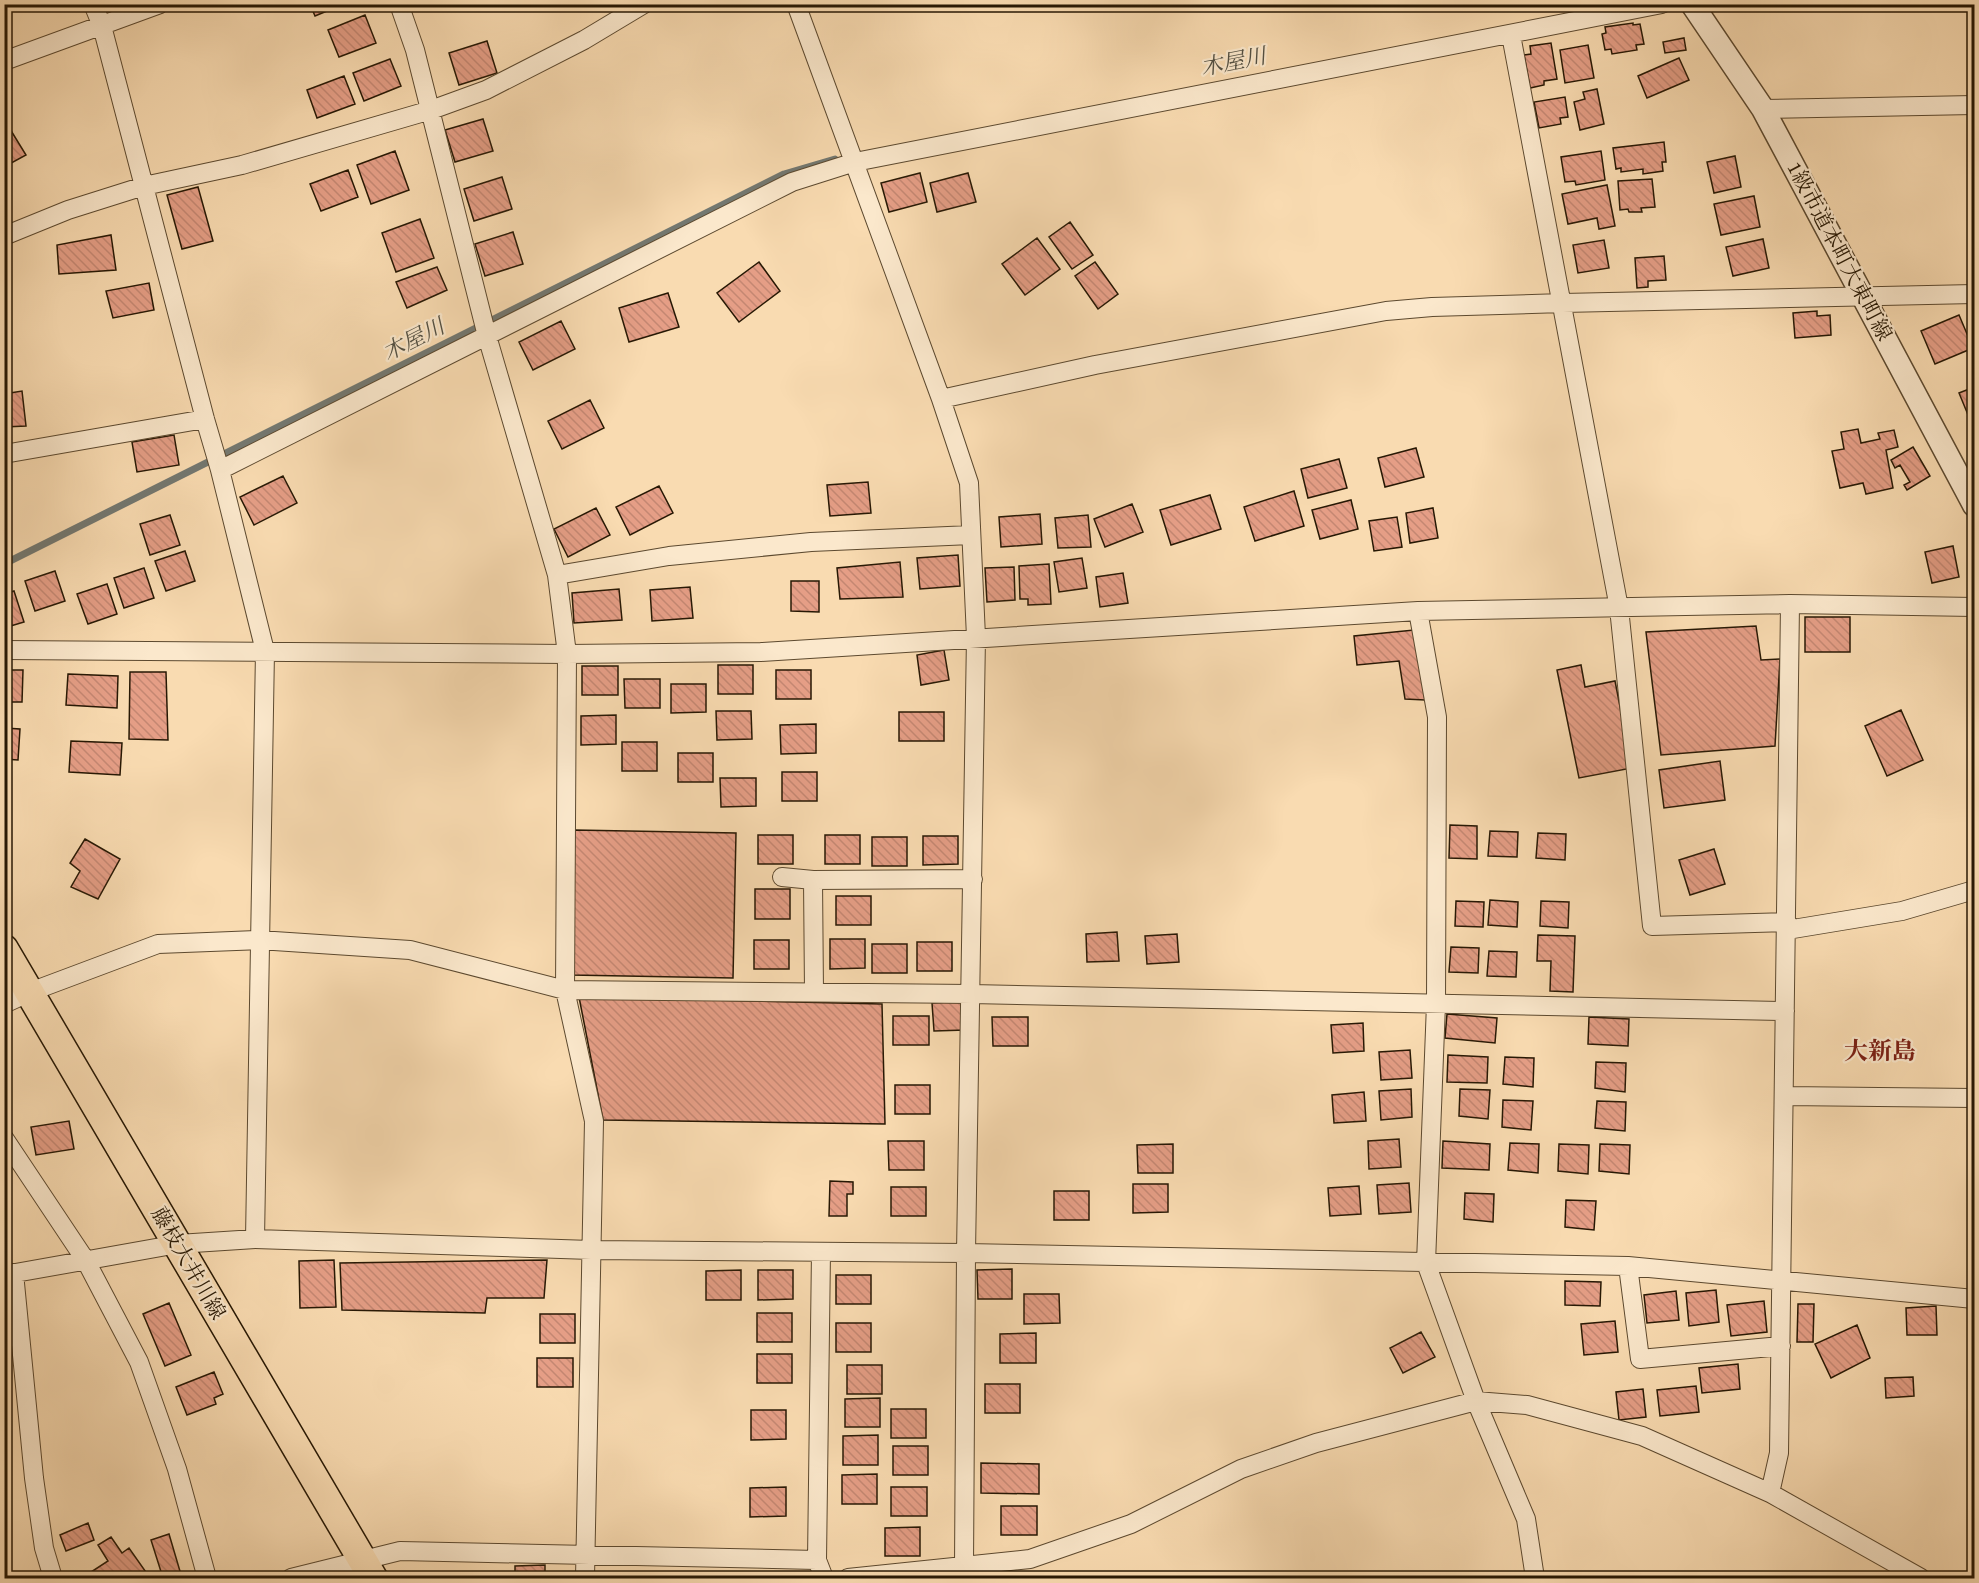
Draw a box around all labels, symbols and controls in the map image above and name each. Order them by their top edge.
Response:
water label: 木屋川 [1198,39,1270,83]
street label: 1級市道本町大東町線 [1780,156,1900,346]
water label: 木屋川 [376,309,451,368]
district label: 大新島 [1844,1033,1916,1068]
street label: 藤枝大井川線 [144,1201,234,1325]

